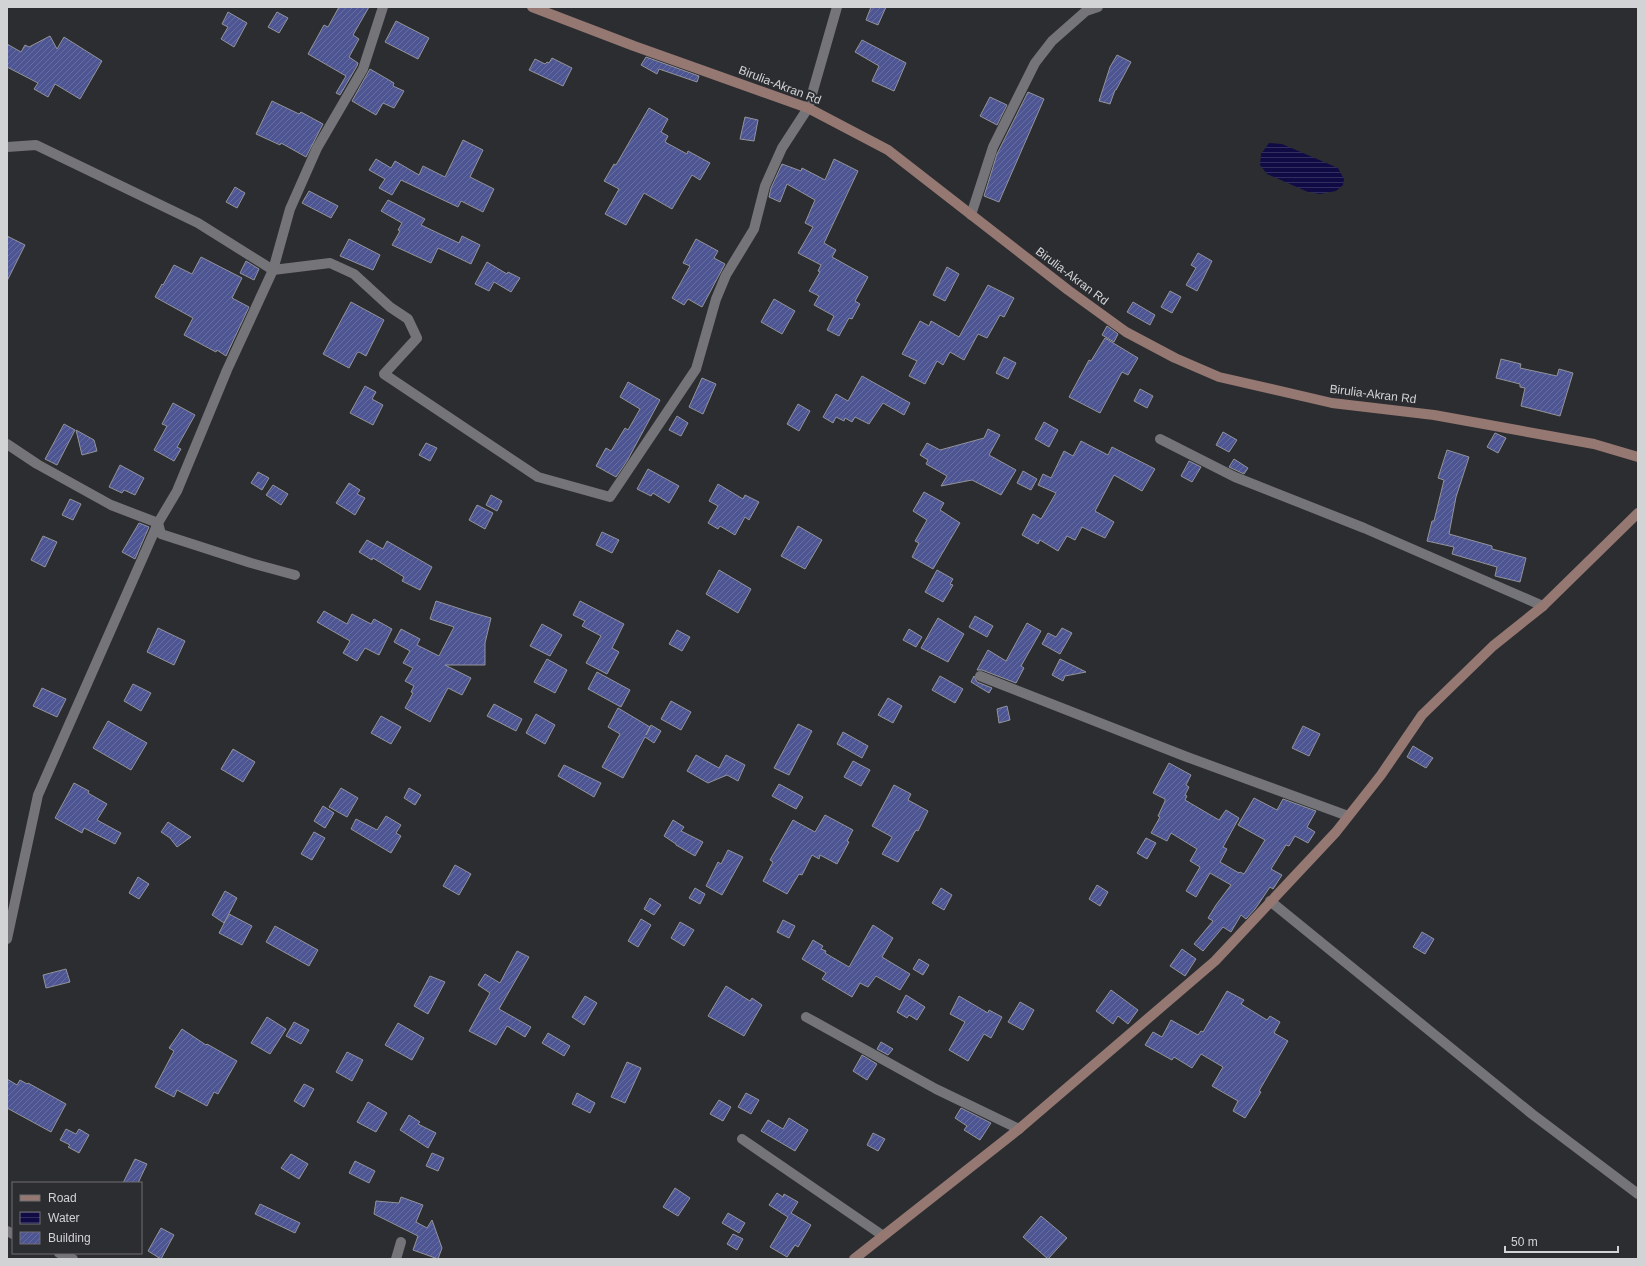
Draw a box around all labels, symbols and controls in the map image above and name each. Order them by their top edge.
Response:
street label: Birulia-Akran Rd [737,63,823,107]
street label: Birulia-Akran Rd [1033,244,1111,308]
street label: Birulia-Akran Rd [1329,382,1417,406]
legend [12,1182,142,1254]
text: Road [48,1191,77,1205]
text: Water [48,1211,80,1225]
scale bar [1505,1228,1618,1254]
text: Building [48,1231,91,1245]
text: 50 m [1511,1235,1538,1249]

